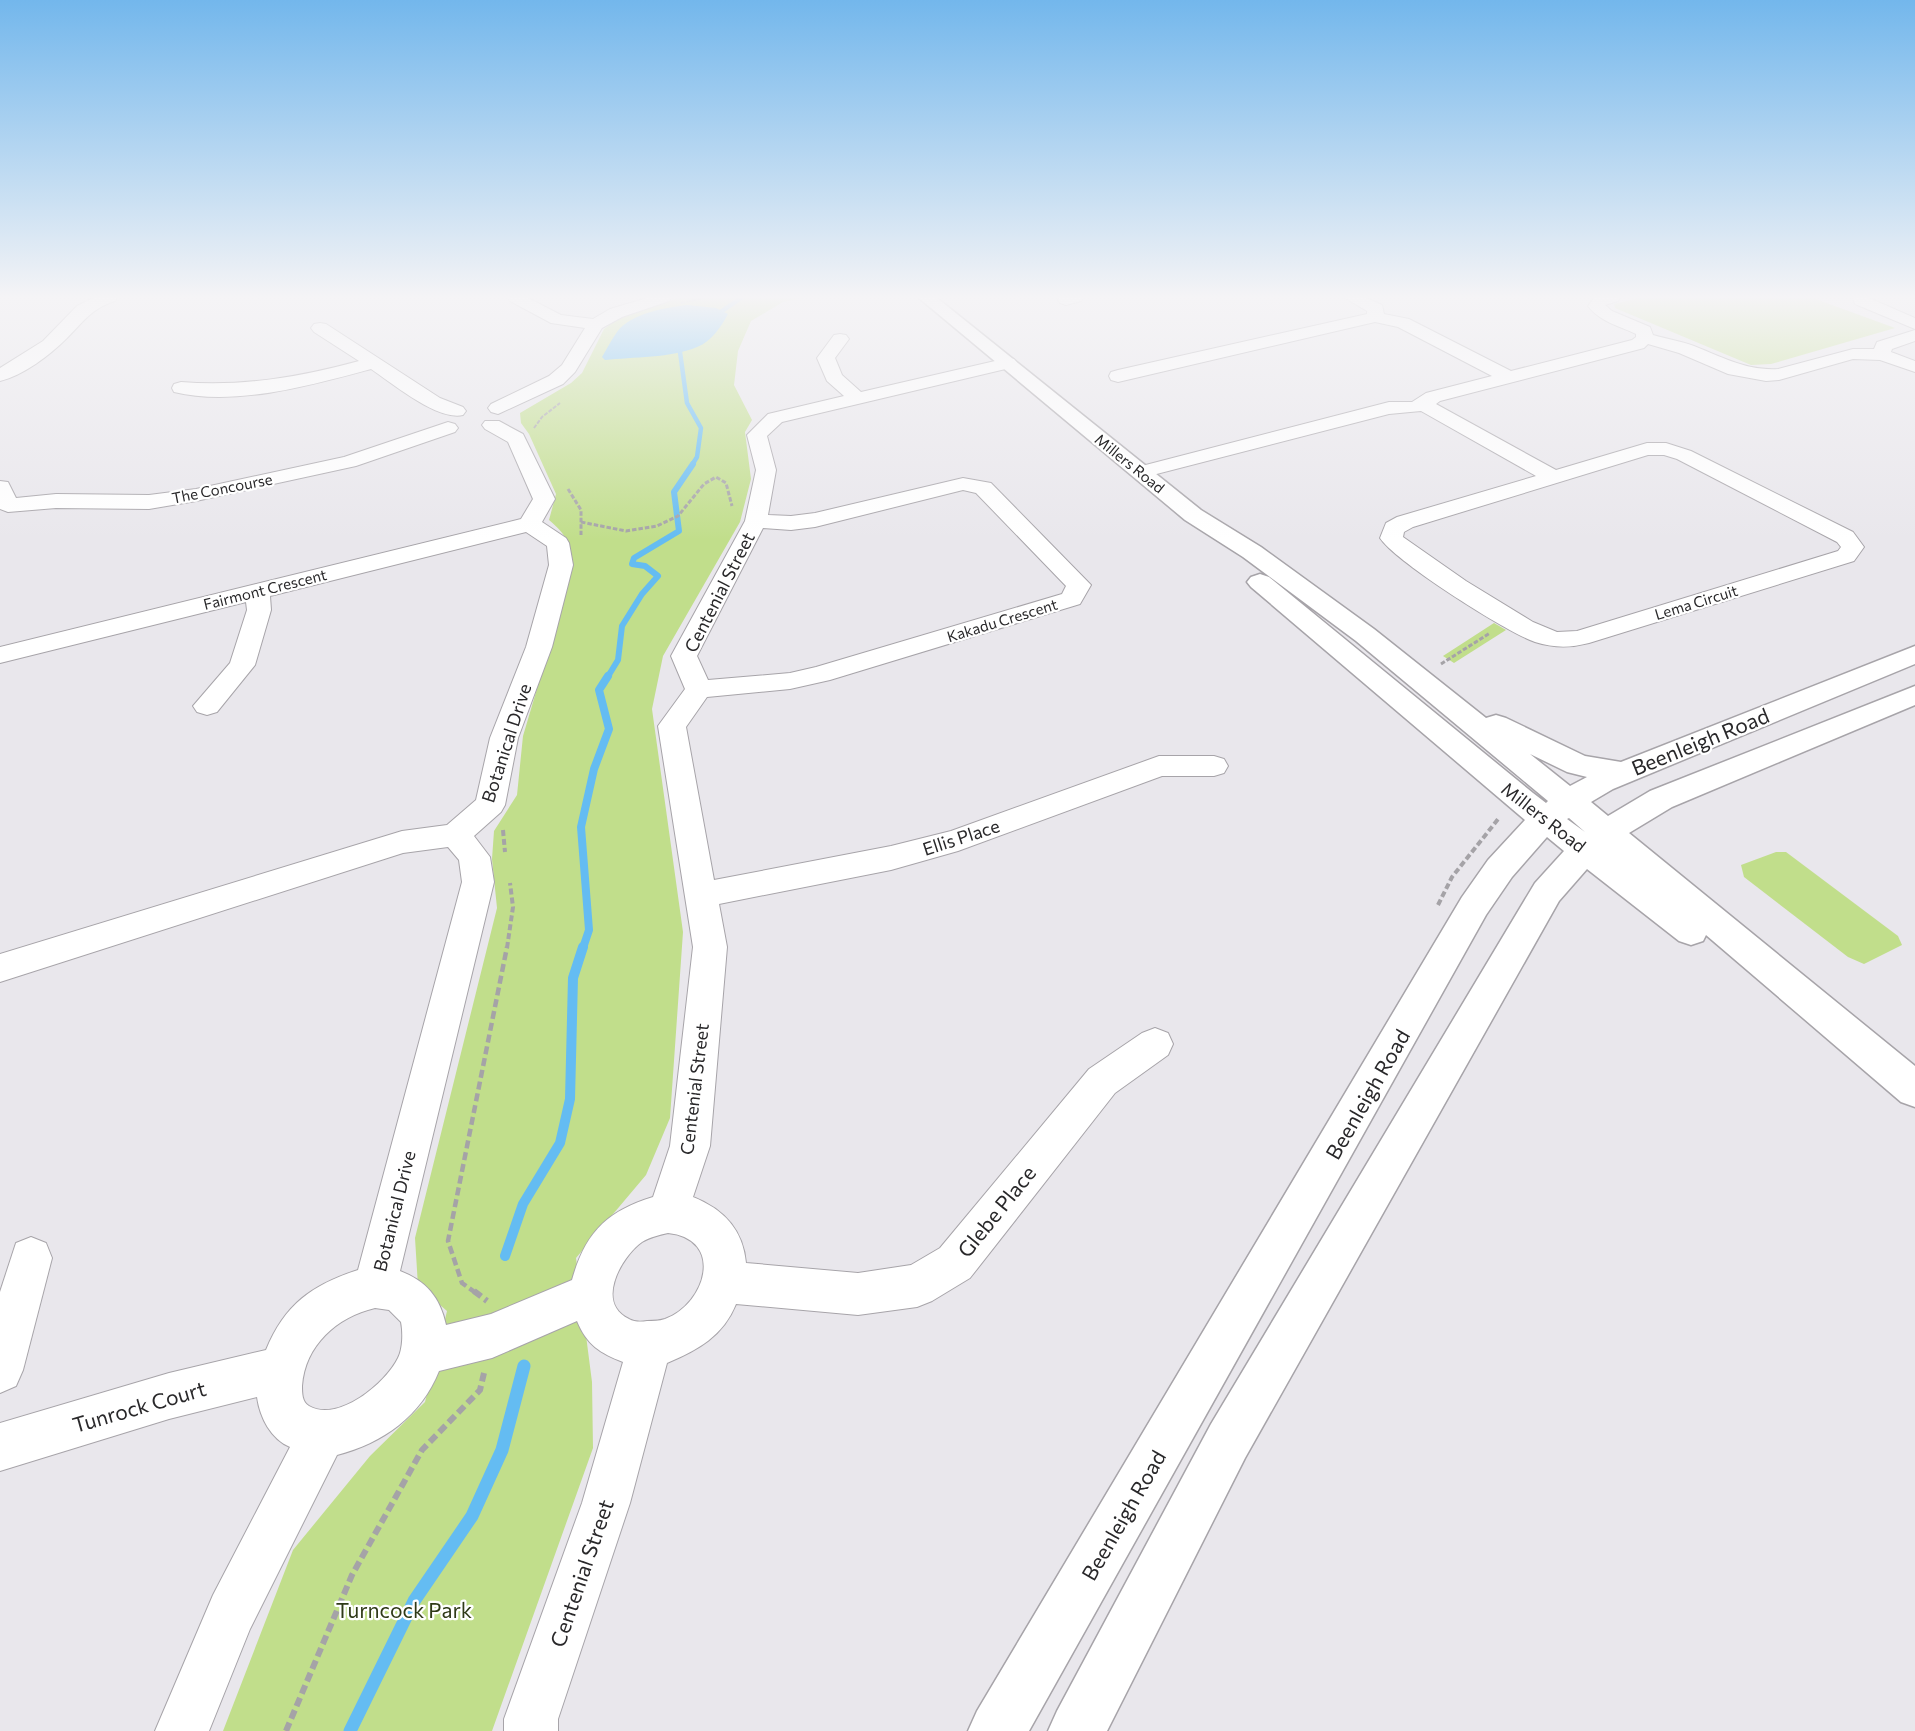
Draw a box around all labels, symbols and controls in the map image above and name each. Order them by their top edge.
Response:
street label: Millers Road [1092,430,1168,496]
street label: The Concourse [170,469,274,507]
street label: Centenial Street [679,528,759,656]
street label: Fairmont Crescent [201,565,329,613]
street label: Lema Circuit [1652,581,1740,623]
street label: Kakadu Crescent [945,595,1059,645]
street label: Botanical Drive [476,681,536,805]
street label: Beenleigh Road [1628,702,1772,780]
street label: Millers Road [1497,777,1591,857]
street label: Ellis Place [920,814,1002,860]
street label: Centenial Street [675,1022,713,1156]
street label: Beenleigh Road [1320,1025,1414,1163]
street label: Botanical Drive [368,1148,420,1274]
street label: Glebe Place [952,1160,1040,1262]
street label: Tunrock Court [69,1375,209,1437]
street label: Beenleigh Road [1076,1446,1170,1584]
street label: Centenial Street [544,1496,618,1650]
park label: Turncock Park [336,1597,472,1622]

